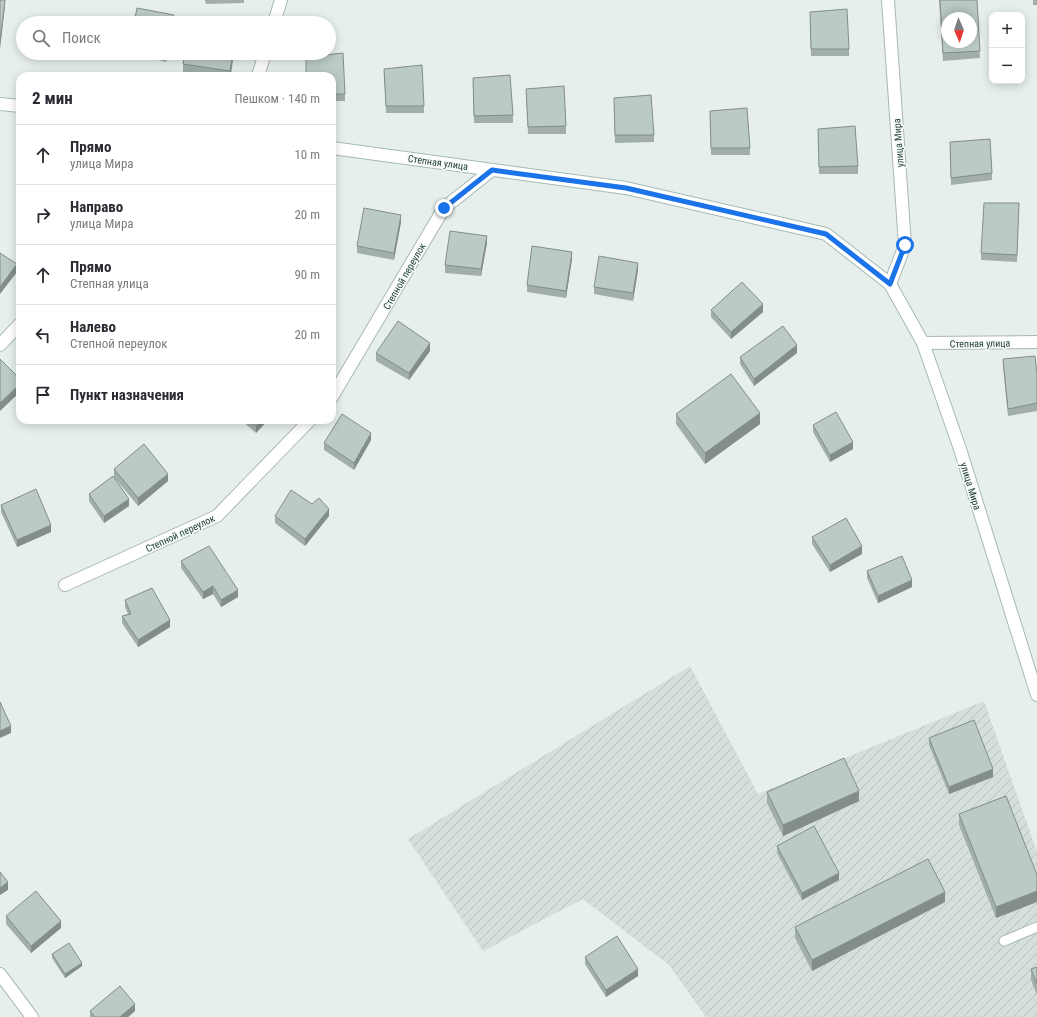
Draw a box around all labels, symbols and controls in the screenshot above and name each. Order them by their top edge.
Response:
north arrow [941,12,977,48]
map controls [989,12,1025,84]
button: + [989,12,1025,48]
search box [16,16,336,60]
icon: search [30,27,52,49]
text: Поиск [62,29,101,47]
button: − [989,48,1025,84]
text: 2 мин [32,88,73,108]
text: Пешком · 140 m [234,91,320,106]
street label: улица Мира [891,118,906,168]
text: Прямо [70,138,111,156]
icon: ahead [32,144,54,166]
text: 10 m [294,147,320,162]
street label: Степная улица [407,153,469,172]
text: улица Мира [70,156,134,171]
text: Направо [70,198,123,216]
route end [435,199,453,217]
icon: right [32,204,54,226]
text: 20 m [294,207,320,222]
text: улица Мира [70,216,134,231]
route start [896,236,914,254]
street label: Степной переулок [381,241,428,311]
text: Прямо [70,258,111,276]
icon: ahead [32,264,54,286]
text: 90 m [294,267,320,282]
text: Степная улица [70,276,149,291]
text: Налево [70,318,116,336]
icon: left [32,324,54,346]
text: 20 m [294,327,320,342]
text: Степной переулок [70,336,168,351]
street label: Степная улица [950,337,1011,350]
icon: arrive [32,384,54,406]
text: Пункт назначения [70,386,184,404]
street label: улица Мира [958,461,983,511]
street label: Степной переулок [144,513,217,554]

